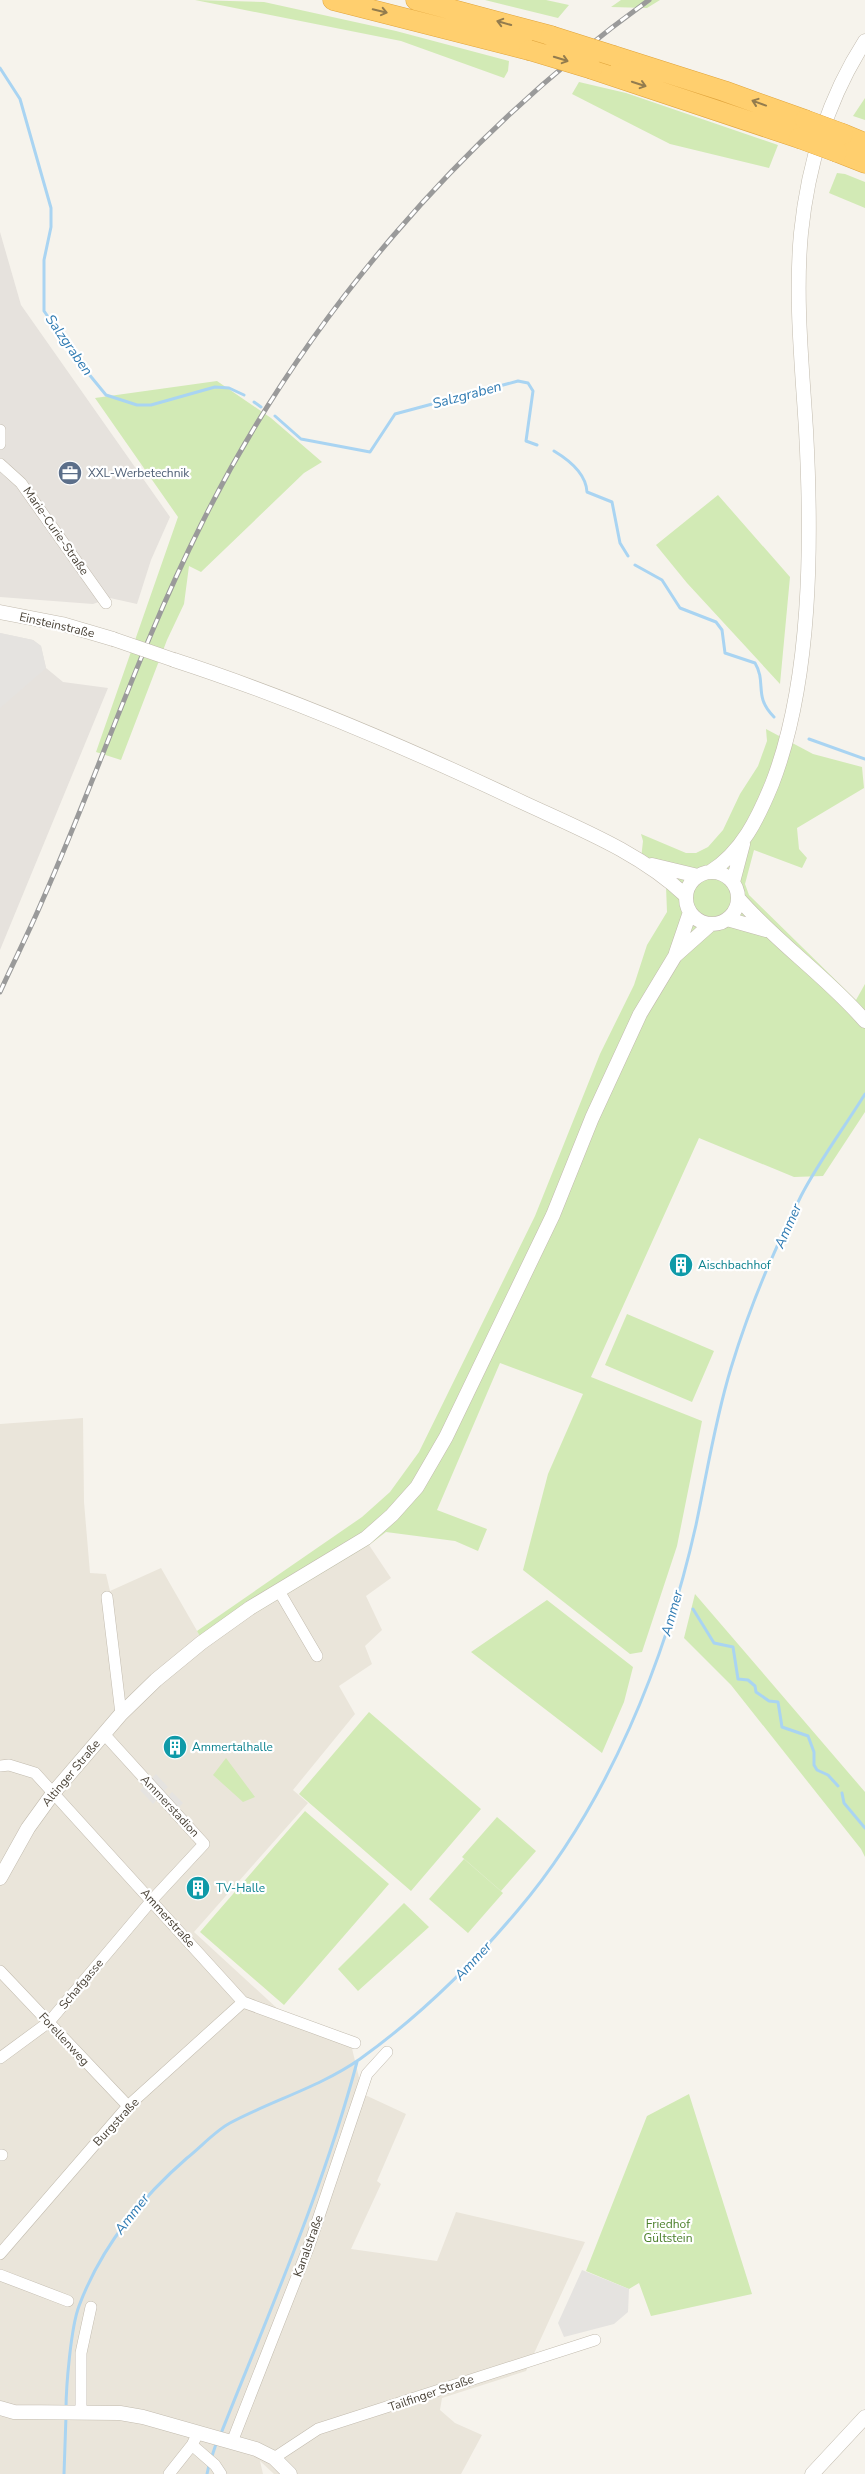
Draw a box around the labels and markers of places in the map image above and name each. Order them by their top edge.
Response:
office icon: XXL-Werbetechnik [57,460,83,486]
place label: XXL-Werbetechnik [88,465,190,481]
building icon: Aischbachhof [668,1252,694,1278]
place label: Aischbachhof [698,1257,772,1273]
building icon: Ammertalhalle [162,1734,188,1760]
place label: Ammertalhalle [192,1739,273,1755]
building icon: TV-Halle [185,1875,211,1901]
place label: TV-Halle [216,1880,265,1896]

